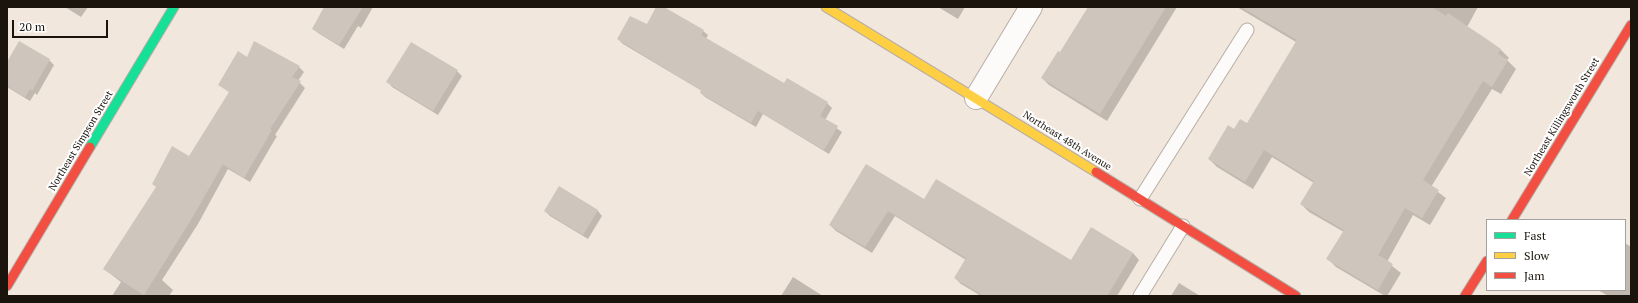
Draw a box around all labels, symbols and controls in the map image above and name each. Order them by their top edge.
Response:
scale bar [14,12,110,38]
text: 20 m [19,19,45,34]
street label: Northeast Killingsworth Street [1522,56,1602,178]
street label: Northeast Simpson Street [46,89,116,193]
street label: Northeast 48th Avenue [1020,109,1114,173]
legend [1486,219,1626,291]
text: Fast [1524,228,1546,243]
text: Slow [1524,248,1549,263]
text: Jam [1524,268,1545,283]

